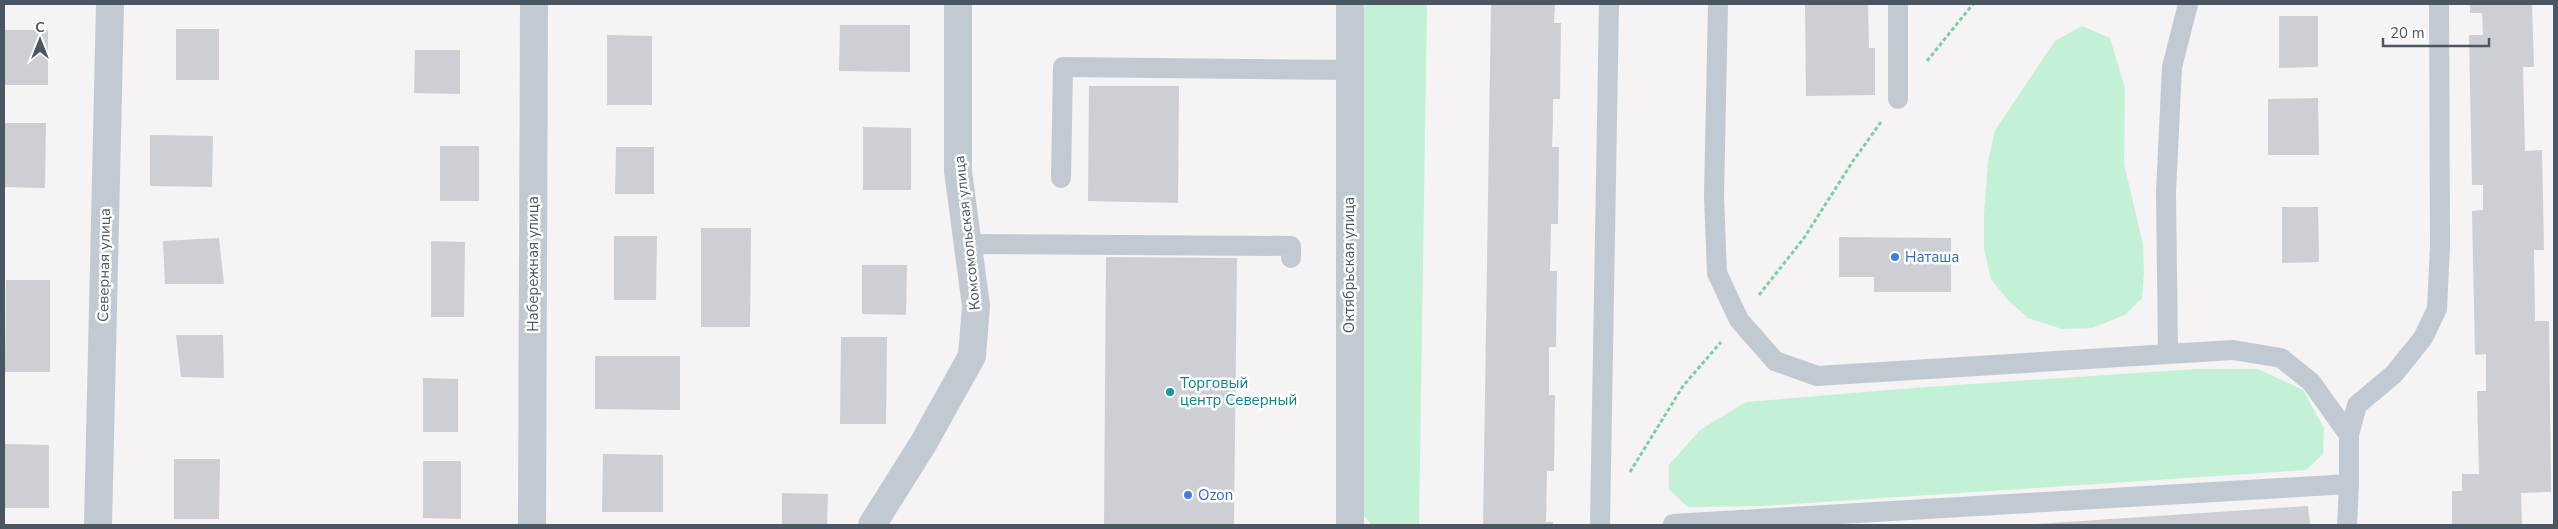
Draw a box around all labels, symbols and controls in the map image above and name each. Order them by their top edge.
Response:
north arrow [15,15,65,65]
scale bar [2383,15,2489,47]
text: С [35,18,45,37]
text: 20 m [2390,23,2425,43]
street label: Комсомольская улица [949,155,985,311]
street label: Набережная улица [523,196,543,332]
street label: Октябрьская улица [1339,197,1359,333]
street label: Северная улица [93,208,115,322]
place label: Наташа [1905,247,1959,267]
marker: Наташа [1889,251,1901,263]
place label: Торговый центр Северный [1180,373,1297,410]
marker: Торговый центр Северный [1164,386,1176,398]
place label: Ozon [1198,485,1233,505]
marker: Ozon [1182,489,1194,501]

